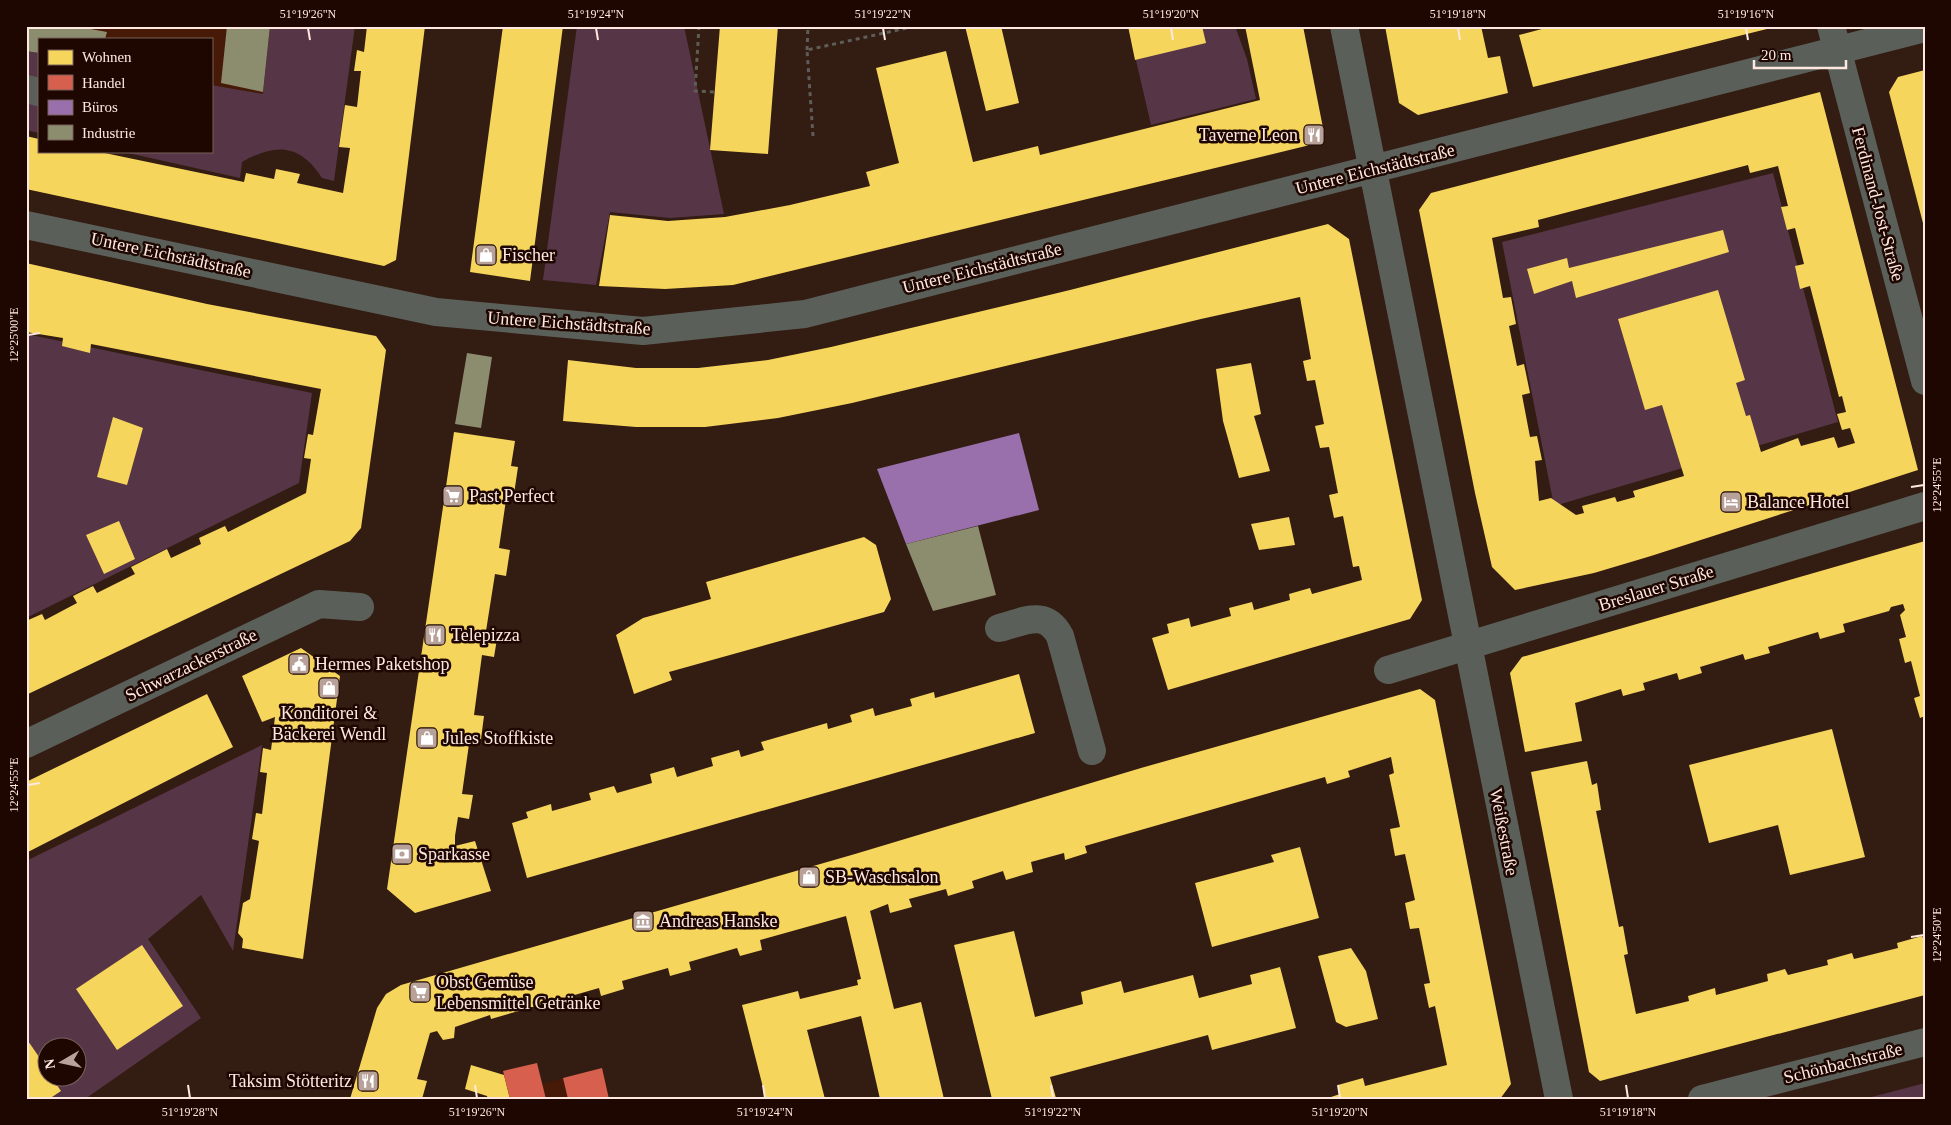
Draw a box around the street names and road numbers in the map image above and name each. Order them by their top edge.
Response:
street label: Ferdinand-Jost-Straße [1848,125,1908,283]
street label: Untere Eichstädtstraße [1293,140,1457,198]
street label: Untere Eichstädtstraße [89,228,253,282]
street label: Untere Eichstädtstraße [900,239,1064,297]
street label: Untere Eichstädtstraße [487,307,651,339]
street label: Breslauer Straße [1596,561,1716,615]
street label: Schwarzackerstraße [122,624,260,706]
street label: Weißestraße [1486,787,1522,877]
street label: Schönbachstraße [1781,1039,1905,1087]

